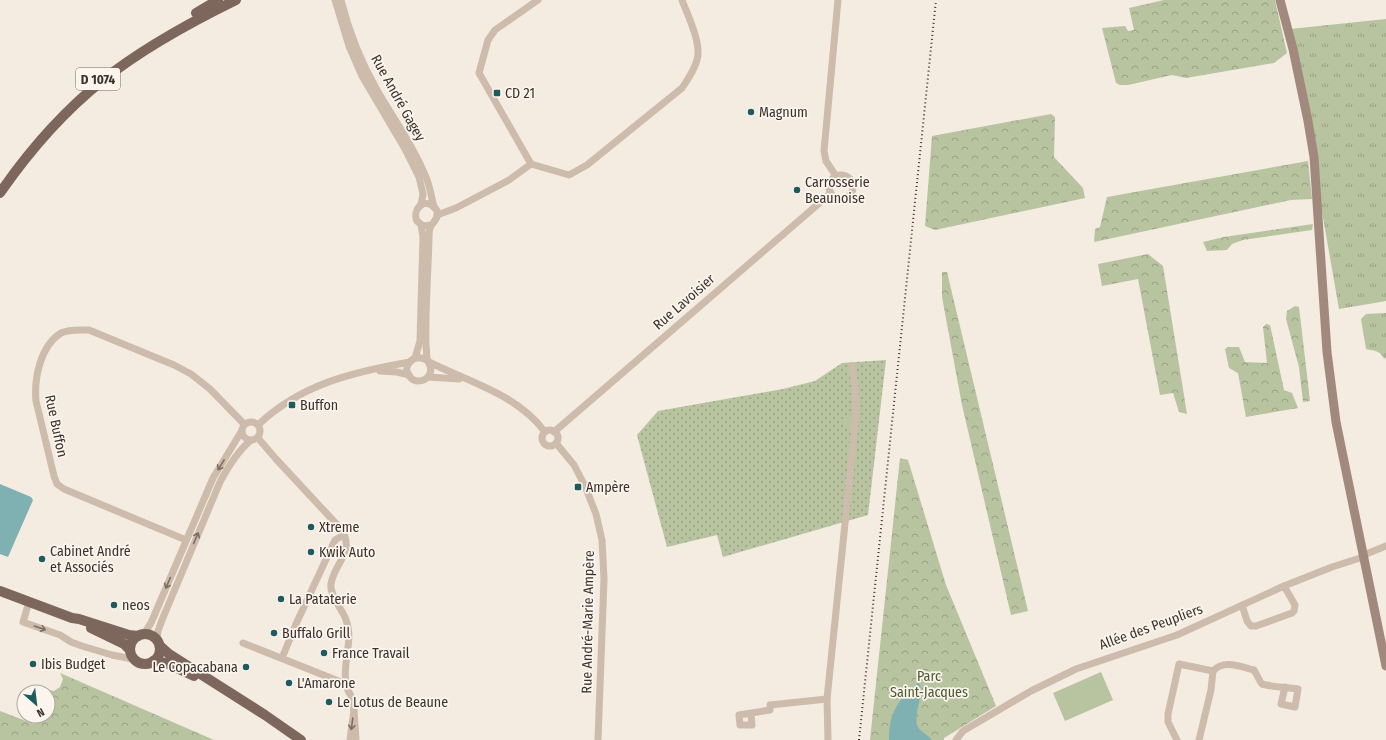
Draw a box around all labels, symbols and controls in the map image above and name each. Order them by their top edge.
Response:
street label: Rue André Gagey [367,52,429,145]
road number: D 1074 [76,68,120,90]
place label: CD 21 [505,85,535,102]
marker: CD 21 [492,88,502,98]
place label: Magnum [759,104,808,121]
marker: Magnum [746,107,756,117]
place label: Carrosserie Beaunoise [805,174,870,207]
marker: Carrosserie Beaunoise [792,185,802,195]
street label: Rue Lavoisier [650,270,718,333]
street label: Rue Buffon [41,393,71,459]
place label: Buffon [300,397,338,414]
marker: Buffon [287,400,297,410]
one-way arrow [216,459,224,471]
place label: Ampère [586,479,630,496]
marker: Ampère [573,482,583,492]
place label: Xtreme [319,519,359,536]
marker: Xtreme [306,522,316,532]
one-way arrow [193,533,201,545]
place label: Cabinet André et Associés [50,543,131,576]
place label: Kwik Auto [319,544,375,561]
marker: Kwik Auto [306,547,316,557]
street label: Rue André-Marie Ampère [578,550,598,694]
marker: Cabinet André et Associés [37,554,47,564]
one-way arrow [163,577,171,589]
place label: La Pataterie [289,591,357,608]
marker: La Pataterie [276,594,286,604]
place label: neos [122,597,150,614]
marker: neos [109,600,119,610]
street label: Allée des Peupliers [1097,600,1205,654]
one-way arrow [34,624,46,632]
place label: Buffalo Grill [282,625,350,642]
marker: Buffalo Grill [269,628,279,638]
place label: France Travail [332,645,410,662]
marker: France Travail [319,648,329,658]
place label: Ibis Budget [41,656,106,673]
marker: Ibis Budget [28,659,38,669]
place label: Le Copacabana [152,659,238,676]
marker: Le Copacabana [241,662,251,672]
park label: Parc Saint-Jacques [890,668,968,701]
place label: L'Amarone [297,675,355,692]
marker: L'Amarone [284,678,294,688]
north arrow [16,684,56,724]
place label: Le Lotus de Beaune [337,694,448,711]
marker: Le Lotus de Beaune [324,697,334,707]
text: N [34,705,46,720]
one-way arrow [348,717,356,730]

